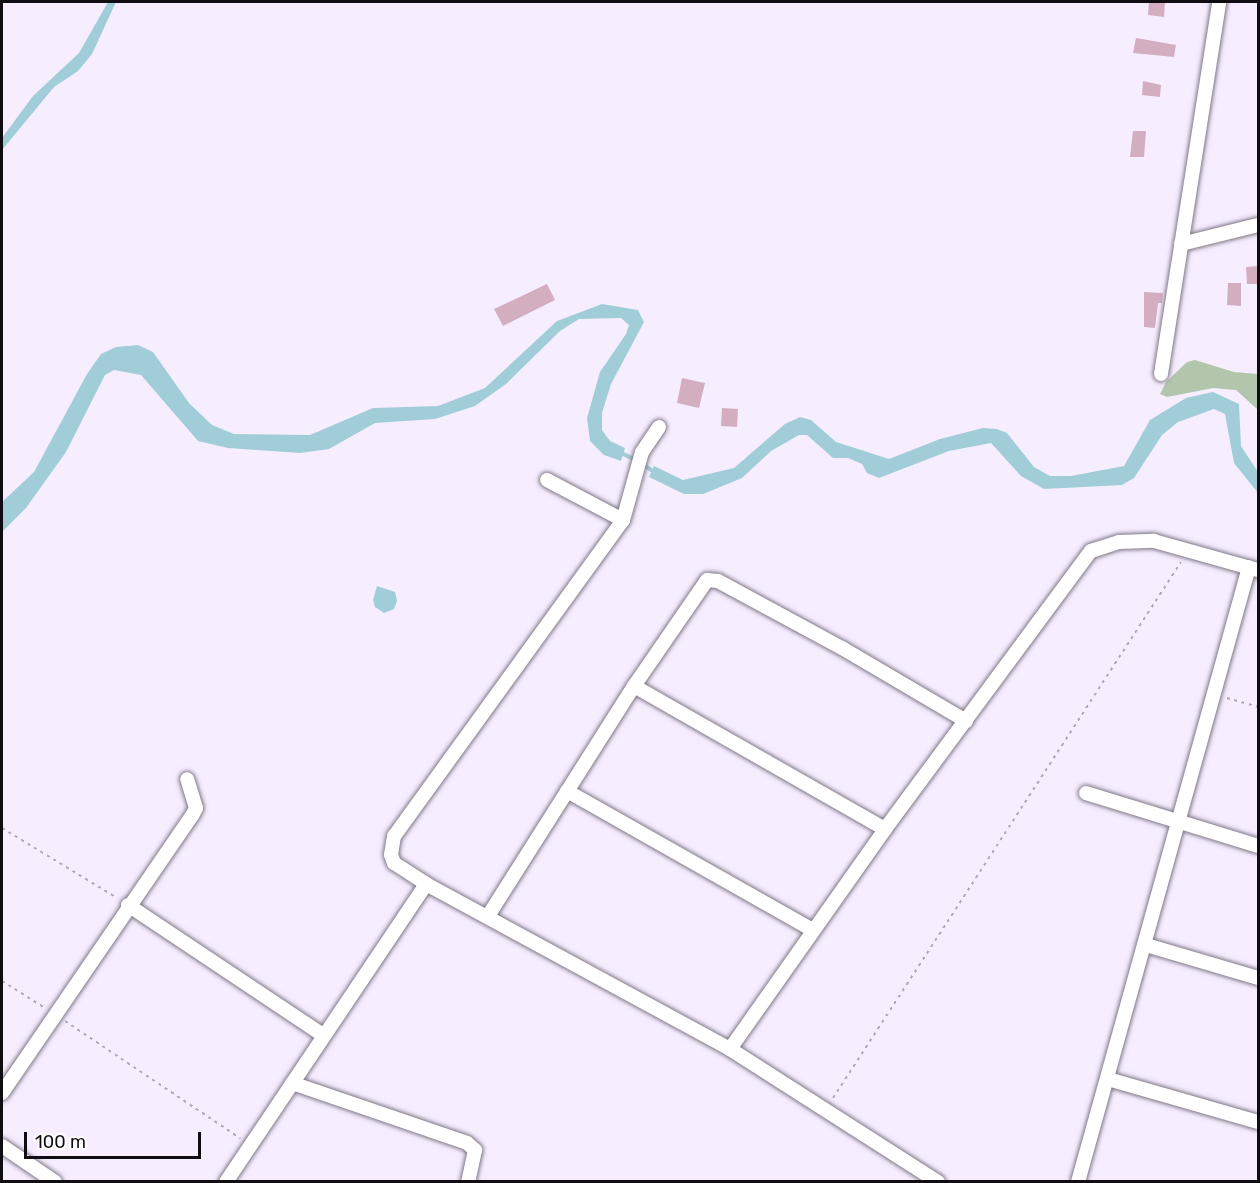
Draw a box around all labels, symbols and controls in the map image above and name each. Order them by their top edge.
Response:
scale bar [27,1120,204,1158]
text: 100 m [35,1131,86,1153]

